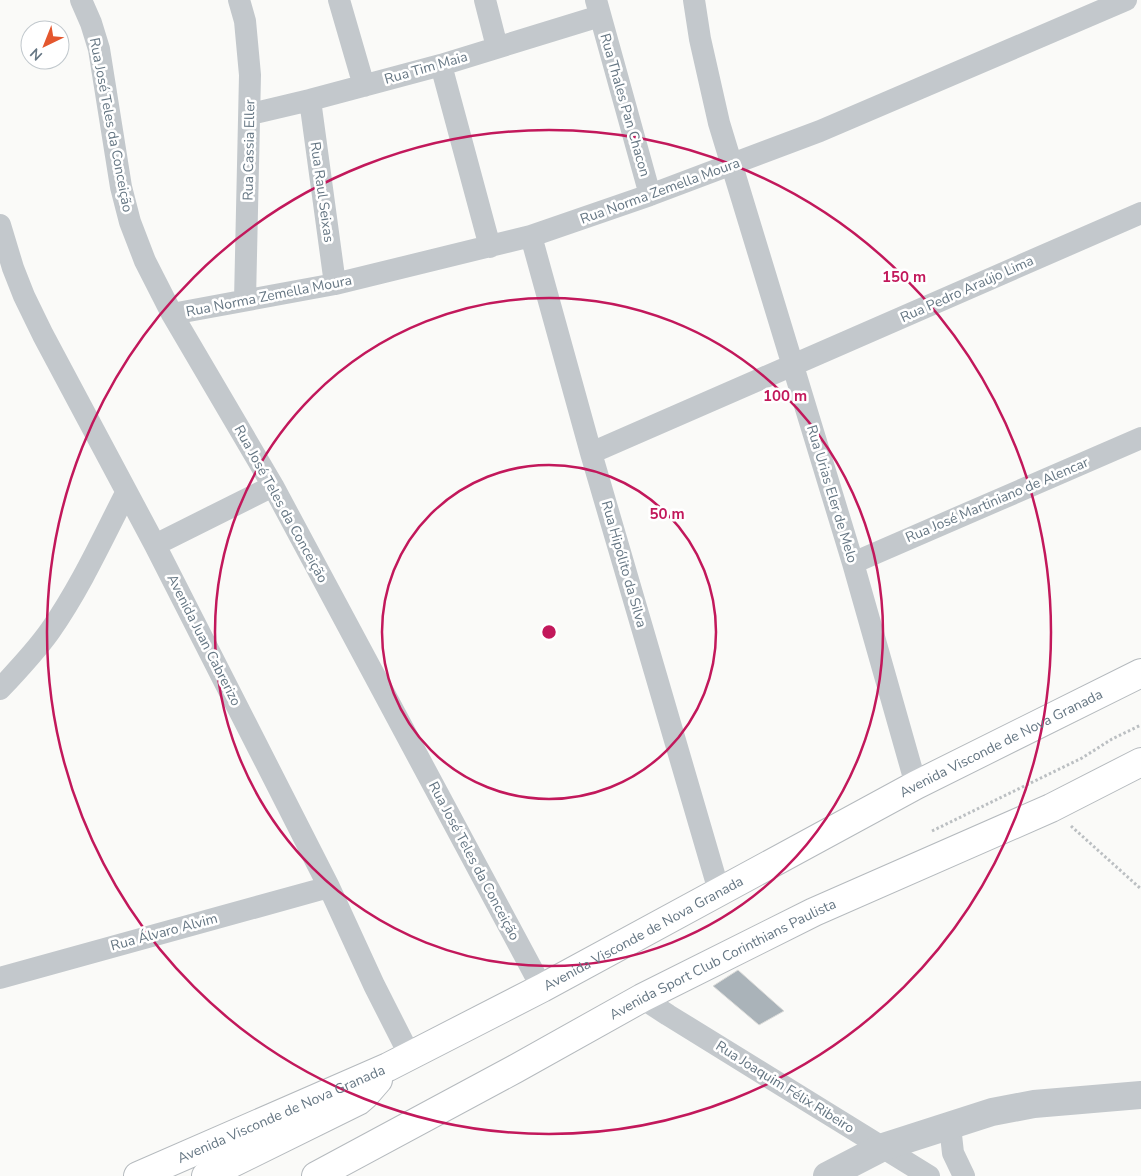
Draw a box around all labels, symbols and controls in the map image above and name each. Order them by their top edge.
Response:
north arrow [20,20,70,70]
street label: Rua Thales Pan Chacon [595,31,655,179]
street label: Rua José Teles da Conceição [85,36,137,214]
text: N [26,44,47,65]
street label: Rua Tim Maia [382,47,470,89]
street label: Rua Cassia Eller [239,99,259,201]
street label: Rua Raul Seixas [306,140,338,244]
street label: Rua Norma Zemella Moura [578,153,742,229]
street label: Rua Pedro Araújo Lima [897,251,1037,327]
text: 150 m [882,267,926,287]
street label: Rua Norma Zemella Moura [184,271,354,321]
text: 100 m [763,386,807,406]
street label: Rua José Teles da Conceição [230,422,332,586]
street label: Rua Urias Eler de Melo [802,423,862,565]
street label: Rua José Martiniano de Alencar [903,453,1091,547]
street label: Rua Hipólito da Silva [597,498,651,630]
text: 50 m [649,504,685,524]
street label: Avenida Juan Cabrerizo [162,571,246,709]
centre of rings [540,623,558,641]
street label: Avenida Visconde de Nova Granada [896,684,1106,802]
street label: Rua José Teles da Conceição [424,778,524,944]
street label: Avenida Visconde de Nova Granada [540,871,747,995]
street label: Avenida Sport Club Corinthians Paulista [606,894,839,1024]
street label: Rua Álvaro Alvim [108,909,220,955]
street label: Rua Joaquim Félix Ribeiro [712,1036,858,1138]
street label: Avenida Visconde de Nova Granada [174,1060,388,1167]

